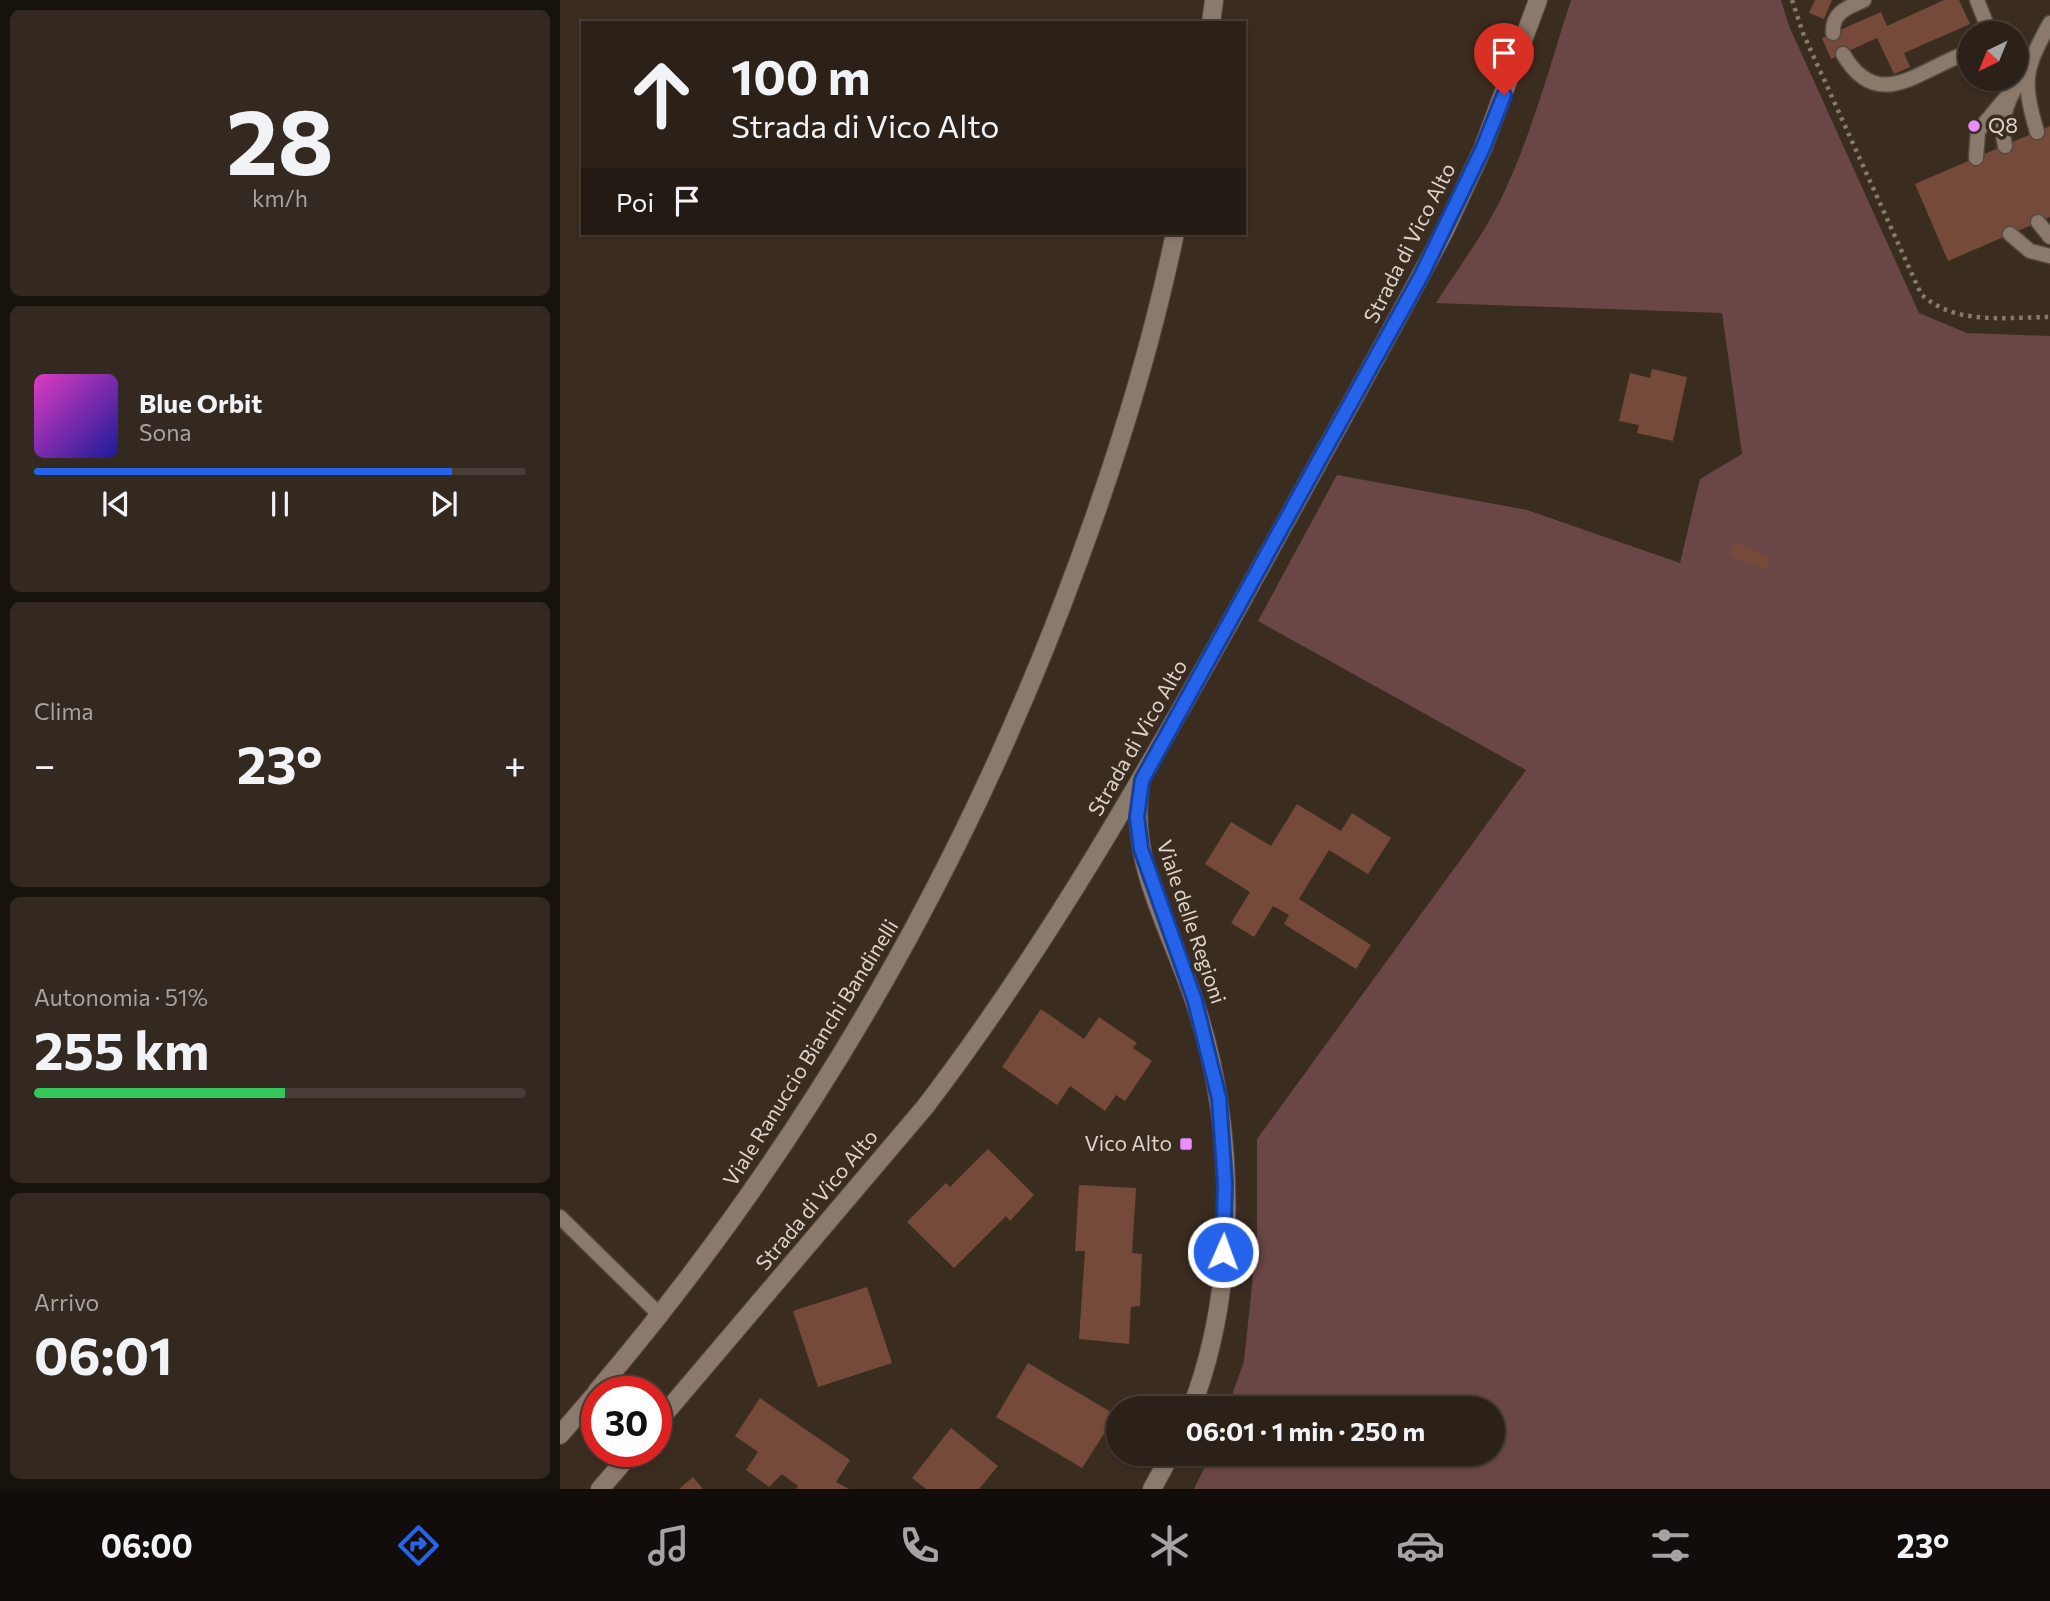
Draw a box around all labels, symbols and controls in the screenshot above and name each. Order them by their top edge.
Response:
north arrow [1958,21,2028,91]
map controls [1958,21,2028,91]
pin [1474,23,1534,95]
icon: arrive [1485,34,1523,72]
text: 100 m [731,45,870,105]
icon: ahead [616,49,707,140]
text: 28 [226,82,334,194]
text: Strada di Vico Alto [731,105,999,145]
place label: Q8 [1988,112,2018,137]
marker: Q8 [1966,118,1982,134]
street label: Strada di Vico Alto [1358,158,1460,326]
icon: arrive [668,182,706,220]
text: km/h [252,184,308,212]
text: Poi [616,186,654,217]
text: Blue Orbit [139,387,262,418]
text: Sona [139,418,191,446]
icon: previous [97,485,135,523]
icon: pause [261,485,299,523]
icon: next [425,485,463,523]
street label: Strada di Vico Alto [1082,655,1192,820]
text: Clima [34,697,94,725]
text: 23° [237,731,323,795]
text: − [34,740,56,787]
text: + [504,740,526,787]
street label: Viale delle Regioni [1153,836,1232,1007]
street label: Viale Ranuccio Bianchi Bandinelli [717,914,902,1190]
text: Autonomia · 51% [34,983,208,1011]
text: 255 km [34,1017,209,1081]
street label: Strada di Vico Alto [750,1124,882,1275]
place label: Vico Alto [1084,1130,1172,1155]
marker: Vico Alto [1178,1136,1194,1152]
position arrow [1186,1215,1260,1289]
text: Arrivo [34,1288,99,1316]
text: 06:01 [34,1322,172,1386]
speed limit sign: 30 [581,1376,672,1467]
text: 06:01 · 1 min · 250 m [1186,1415,1425,1446]
icon: directions [394,1521,443,1570]
icon: music [644,1521,693,1570]
icon: phone [895,1521,944,1570]
icon: climate [1145,1521,1194,1570]
icon: car [1396,1521,1445,1570]
icon: filters [1646,1521,1695,1570]
text: 06:00 [101,1525,193,1565]
text: 23° [1896,1525,1949,1565]

